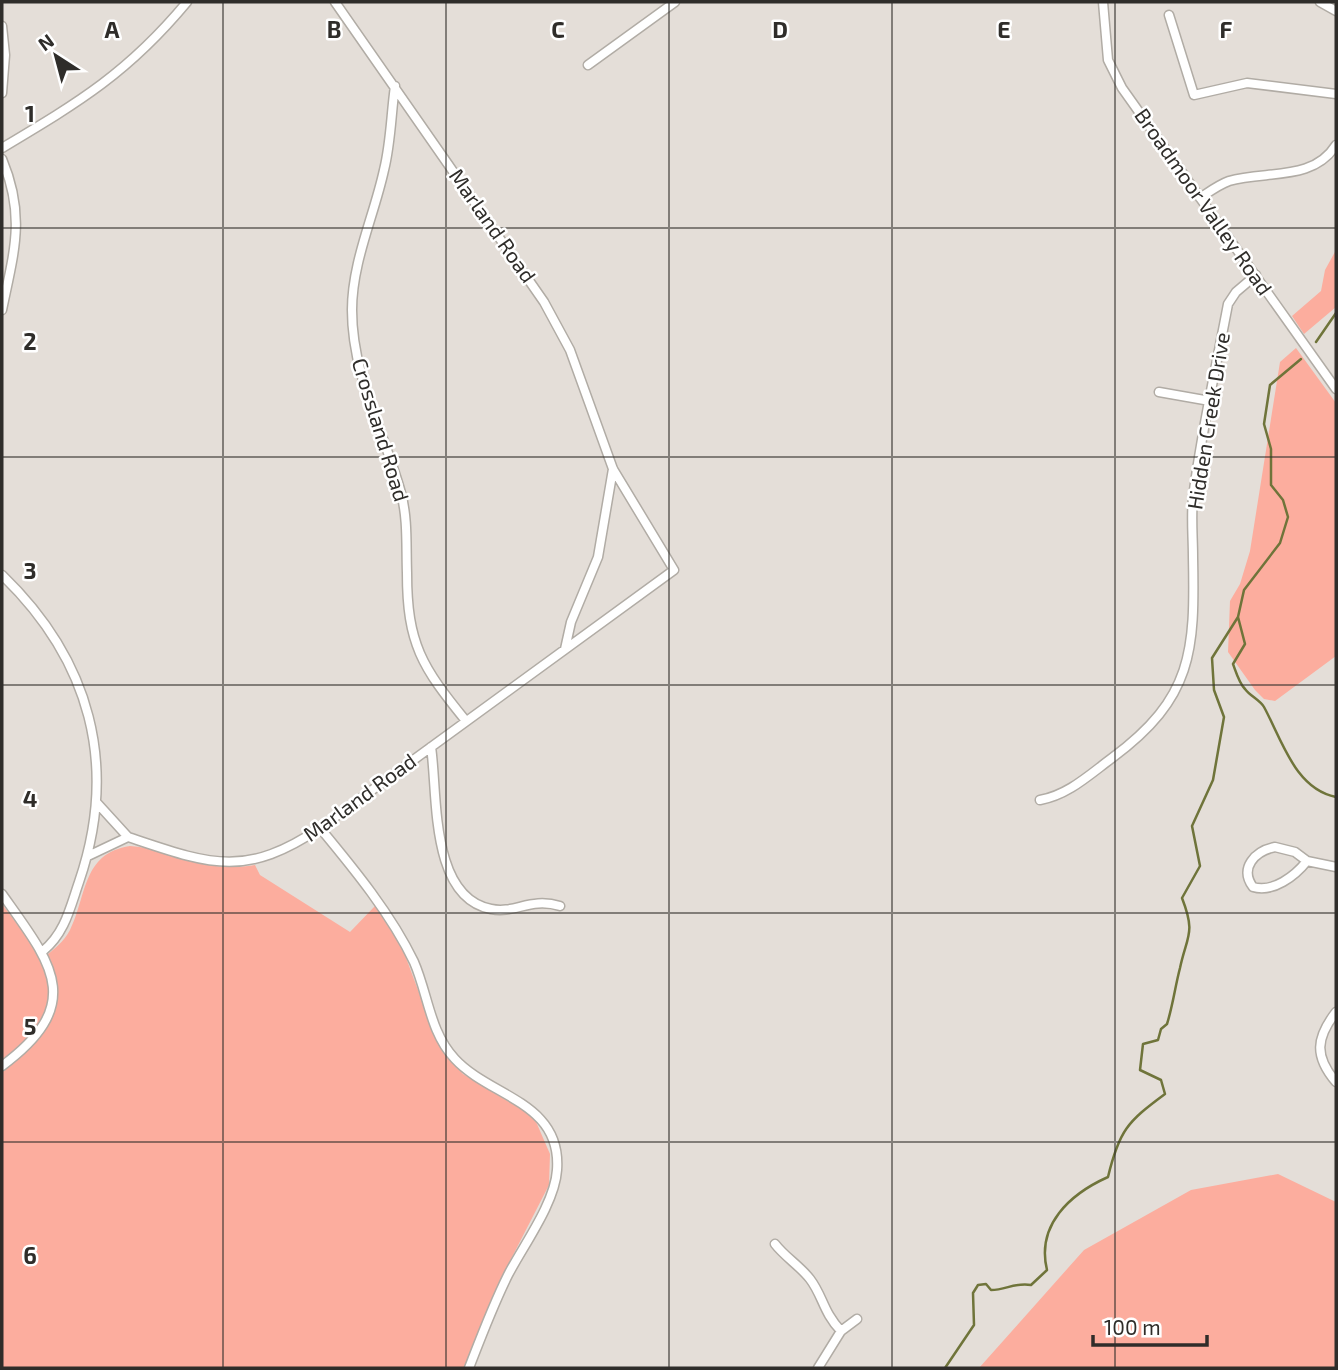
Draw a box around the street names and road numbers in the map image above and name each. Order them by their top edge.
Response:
street label: Broadmoor Valley Road [1130,103,1278,299]
street label: Marland Road [445,163,542,287]
street label: Hidden Creek Drive [1181,330,1234,511]
street label: Crossland Road [348,355,415,504]
street label: Marland Road [298,747,420,846]

